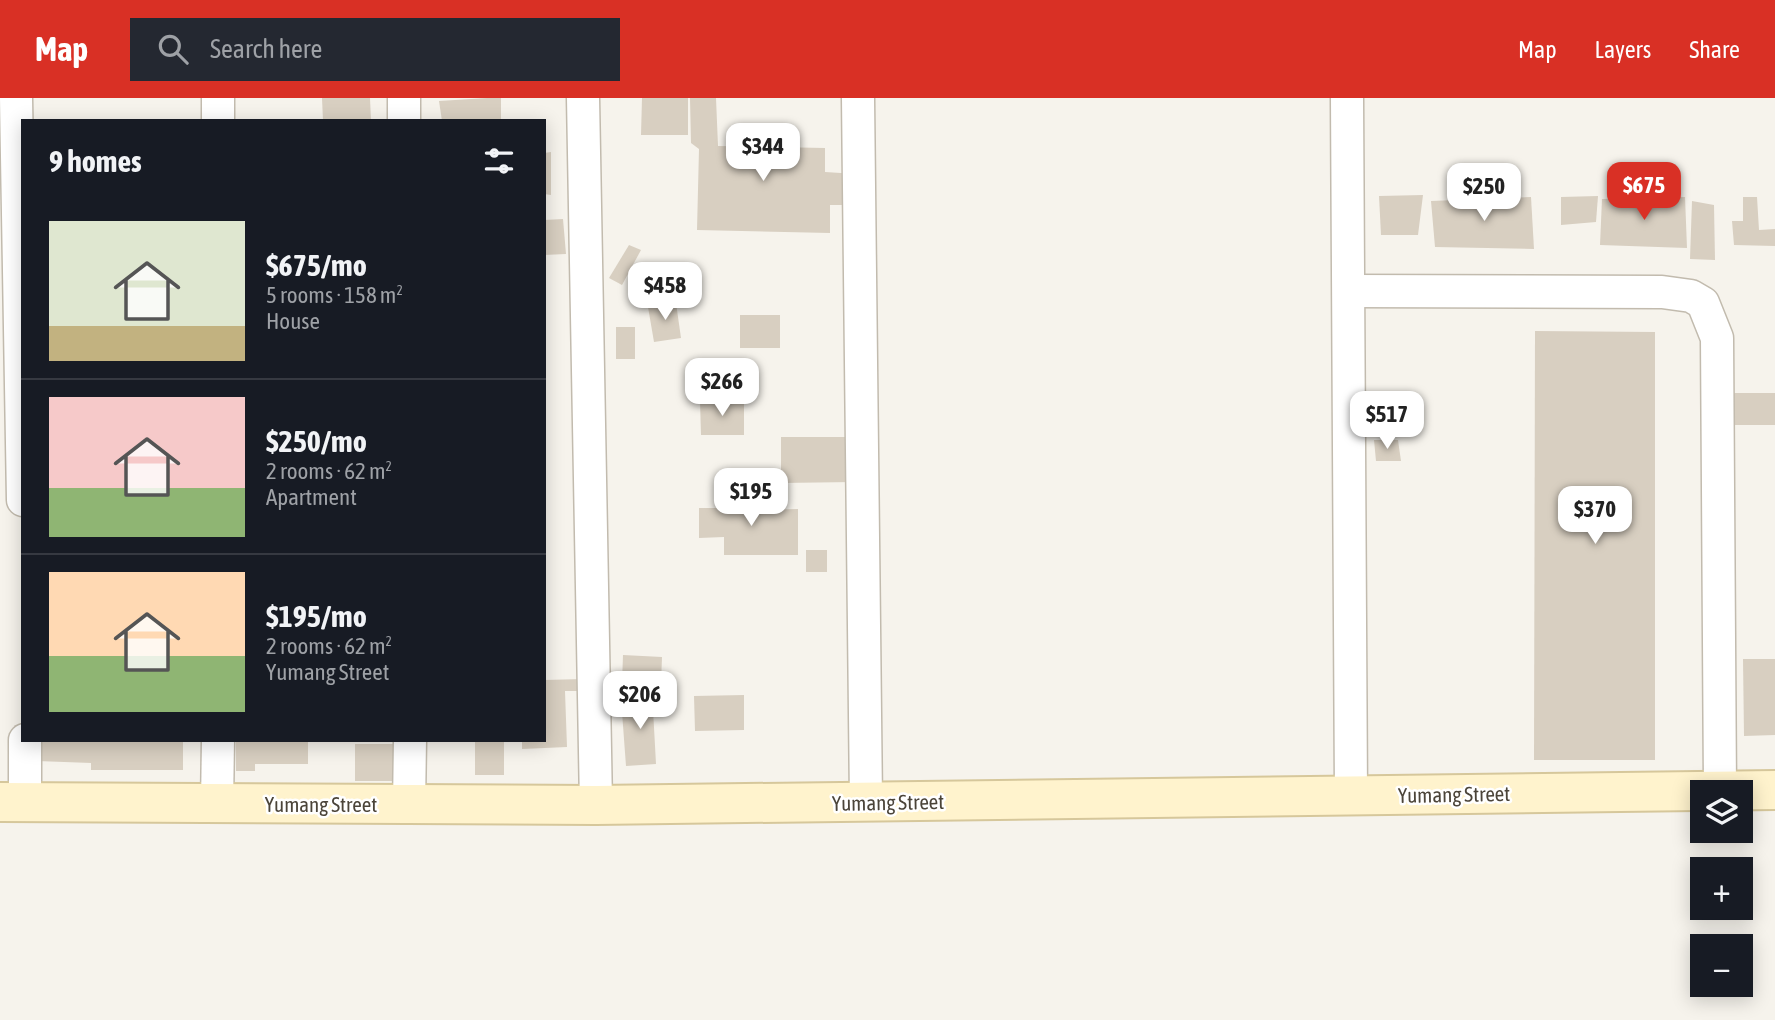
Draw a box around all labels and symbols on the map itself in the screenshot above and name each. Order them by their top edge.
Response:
pin: $344 [722,123,804,183]
pin: $675 [1603,162,1685,222]
pin: $250 [1443,164,1525,223]
pin: $458 [624,262,706,322]
pin: $266 [681,358,763,418]
pin: $517 [1346,392,1428,451]
pin: $195 [710,468,792,528]
pin: $370 [1554,486,1636,546]
pin: $206 [599,672,681,731]
street label: Yumang Street [1398,781,1510,807]
street label: Yumang Street [832,789,944,815]
street label: Yumang Street [265,792,377,816]

